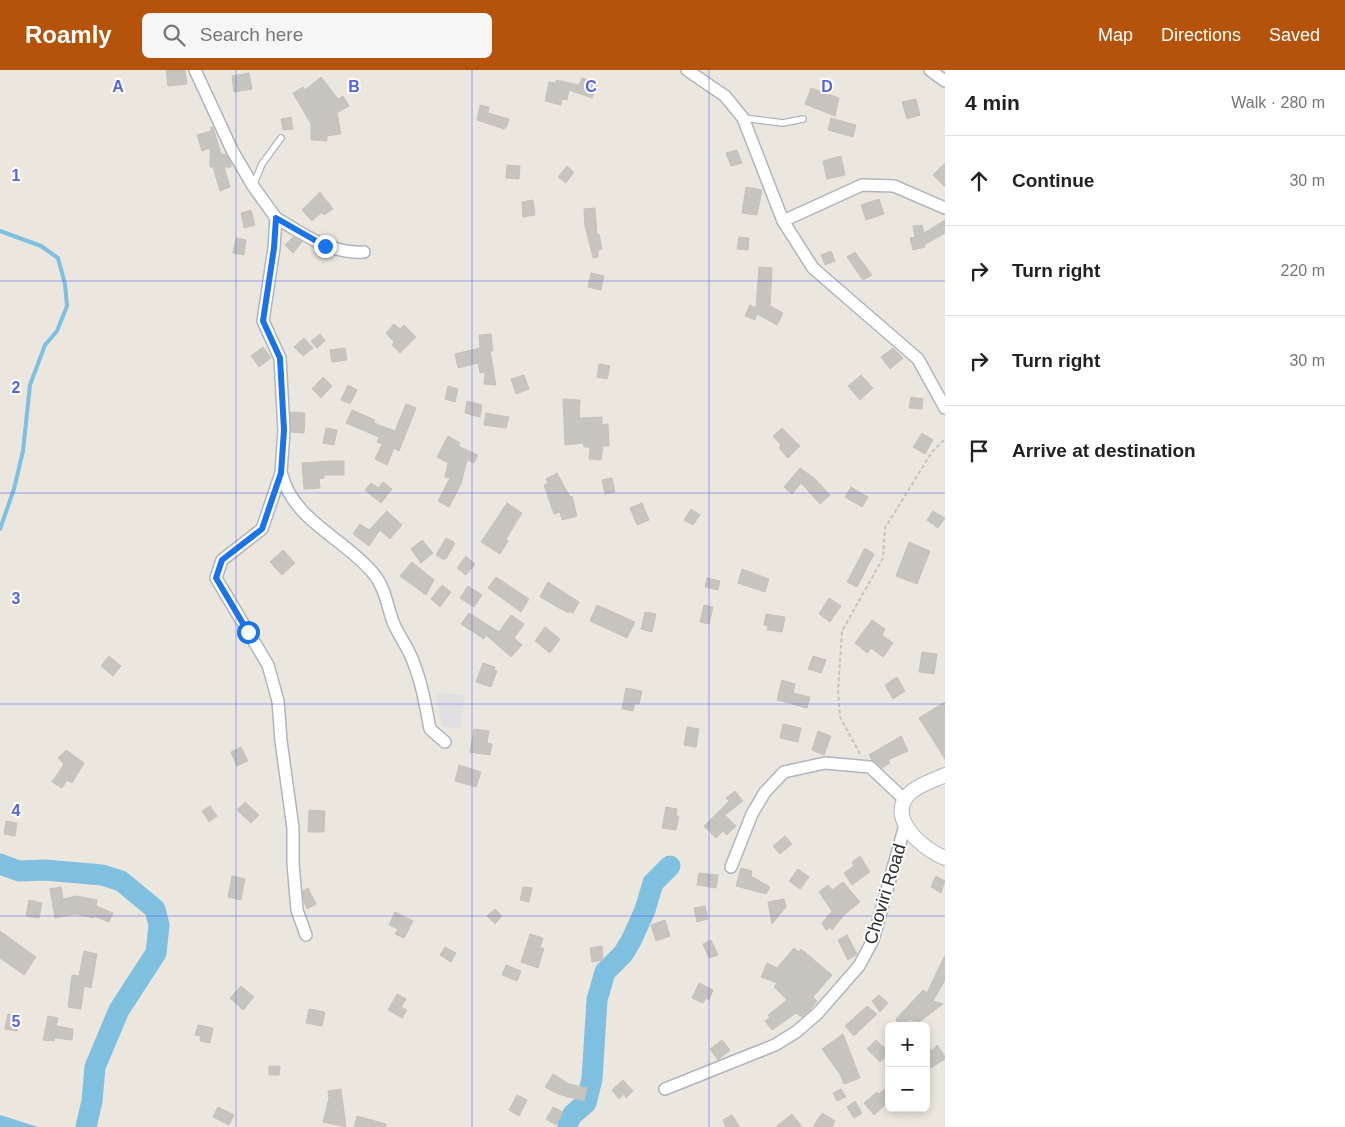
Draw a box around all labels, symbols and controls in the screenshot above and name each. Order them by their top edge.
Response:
search box [142,13,492,58]
text: Roamly [25,21,112,48]
icon: search [160,21,188,49]
text: Search here [200,24,303,45]
text: Map [1098,25,1133,45]
text: Directions [1161,25,1241,45]
text: Saved [1269,25,1320,45]
text: A [112,78,124,95]
text: B [348,78,360,95]
text: C [585,78,597,95]
text: D [821,78,833,95]
text: 4 min [965,91,1020,114]
text: Walk · 280 m [1231,94,1325,111]
text: 1 [12,167,21,184]
icon: ahead [965,167,993,195]
text: Continue [1012,170,1094,191]
text: 30 m [1289,172,1325,189]
route end [314,235,337,258]
icon: right [965,257,993,285]
text: Turn right [1012,260,1100,281]
text: 220 m [1281,262,1325,279]
icon: right [965,347,993,375]
text: Turn right [1012,350,1100,371]
text: 30 m [1289,352,1325,369]
text: 2 [12,379,21,396]
icon: arrive [965,437,993,465]
text: Arrive at destination [1012,440,1196,461]
text: 3 [12,590,21,607]
route start [237,621,260,644]
text: 4 [12,802,21,819]
street label: Choviri Road [860,841,910,947]
text: 5 [12,1013,21,1030]
map controls [885,1022,930,1112]
button: + [885,1022,930,1067]
button: − [885,1067,930,1112]

